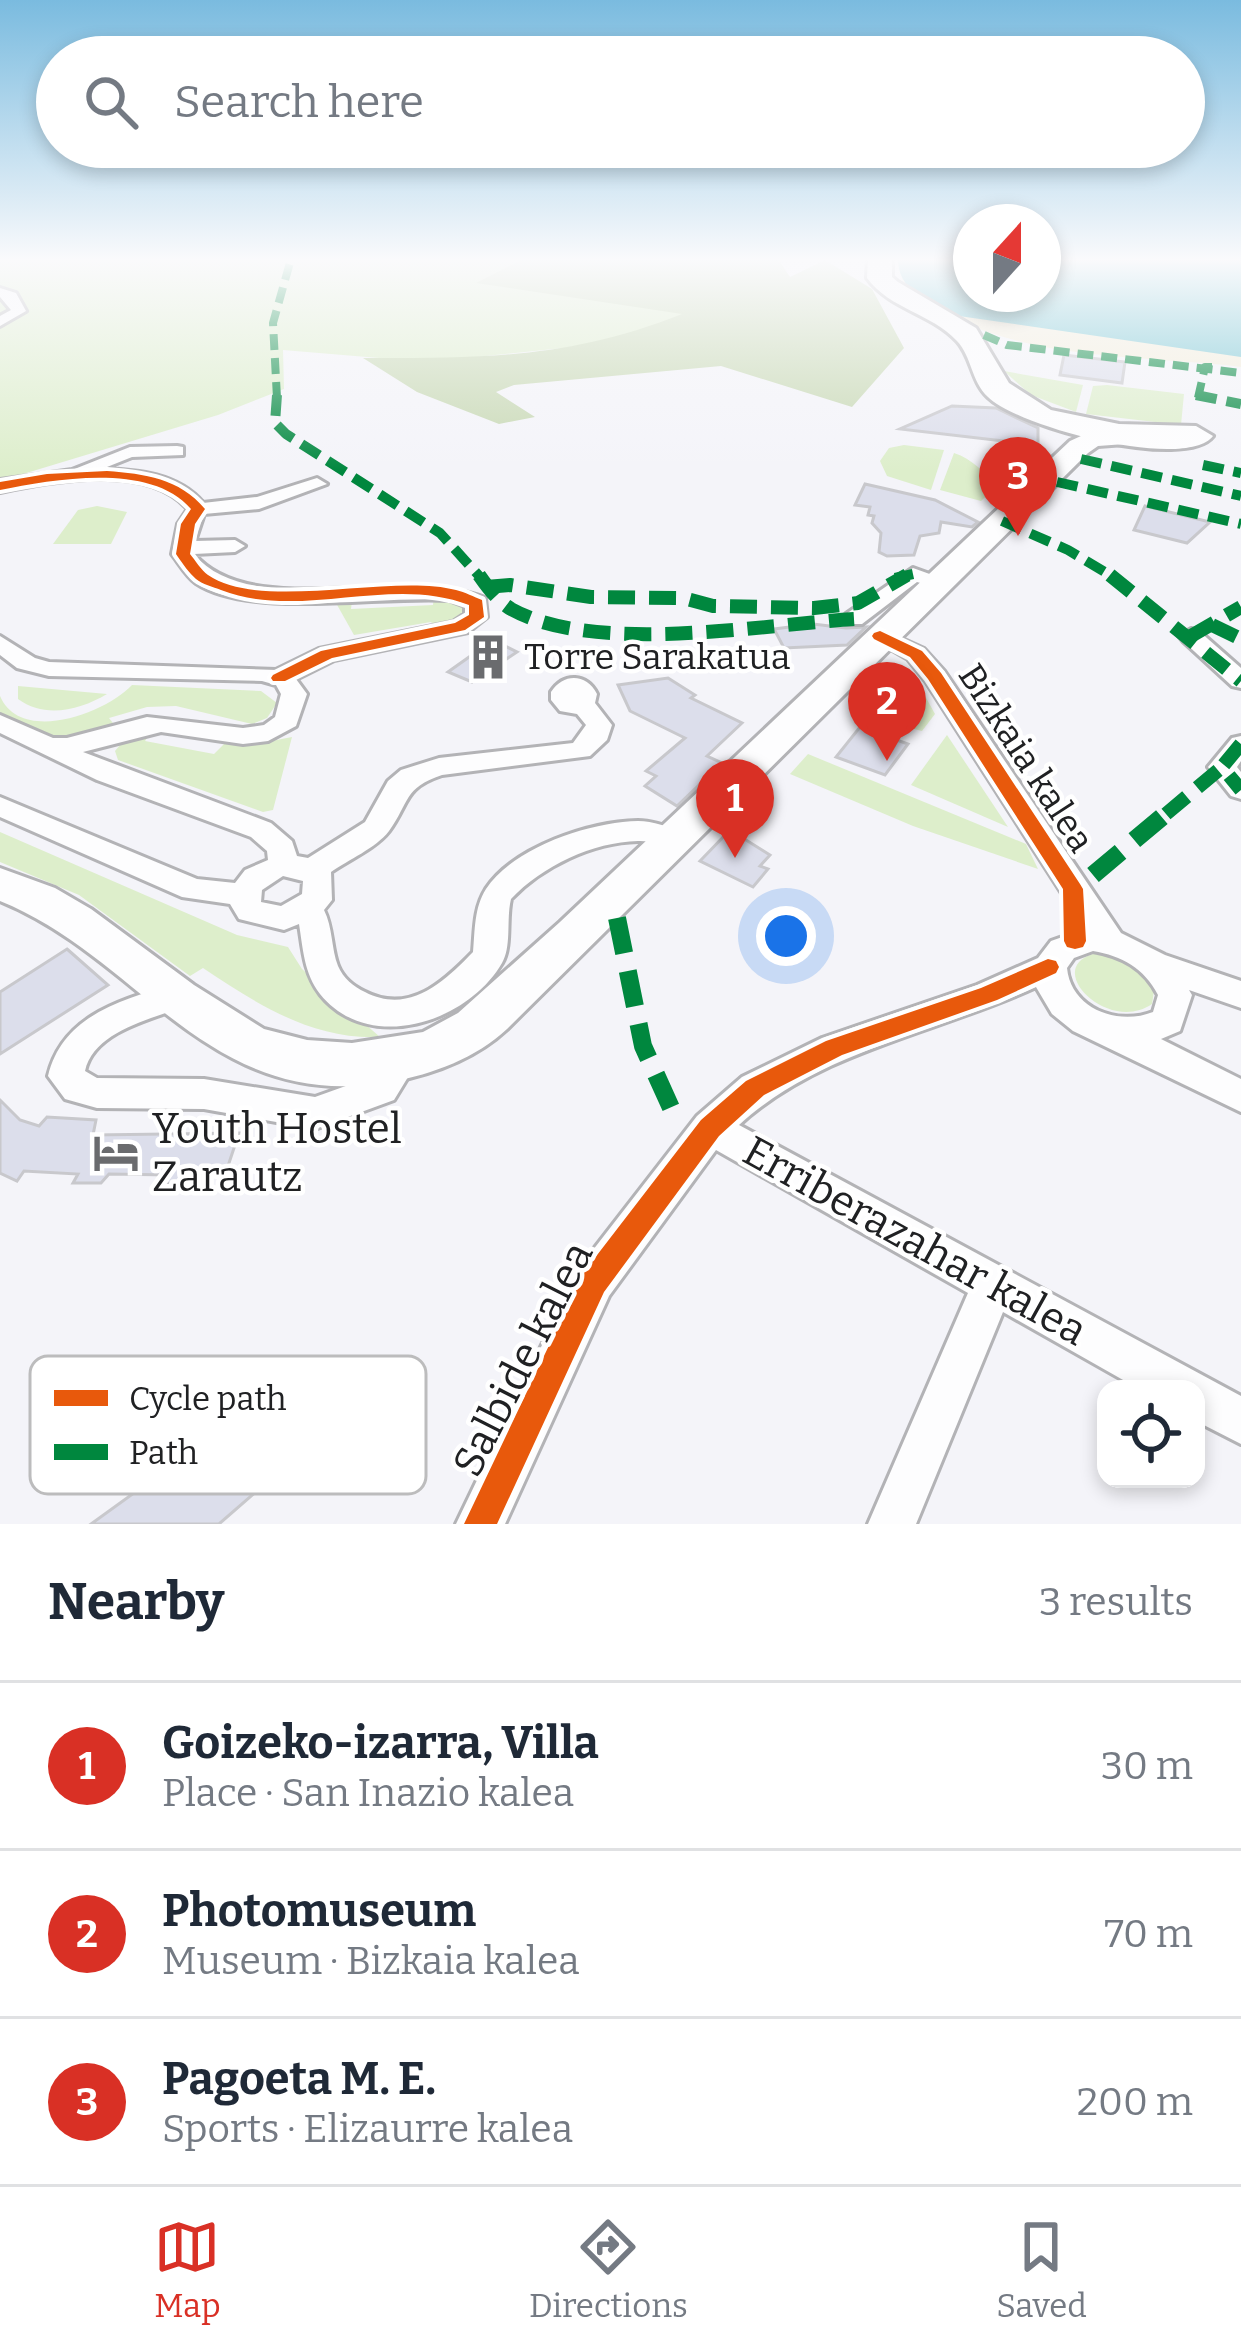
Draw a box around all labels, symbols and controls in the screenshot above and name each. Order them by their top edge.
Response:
search box [36,36,1205,168]
icon: search [78,69,144,135]
text: Search here [174,75,424,129]
north arrow [953,204,1061,312]
pin: 3 [979,437,1057,536]
building icon: Torre Sarakatua [463,632,513,682]
place label: Torre Sarakatua [524,635,791,679]
street label: Bizkaia kalea [949,656,1103,861]
pin: 2 [848,662,926,761]
pin: 1 [696,759,774,858]
your location [756,906,816,966]
place label: Youth Hostel Zarautz [152,1104,402,1202]
street label: Erriberazahar kalea [735,1126,1095,1356]
hotel icon: Youth Hostel Zarautz [91,1128,141,1178]
street label: Salbide kalea [443,1234,603,1484]
legend [30,1356,426,1494]
text: Cycle path [129,1379,287,1419]
map controls [1097,1380,1205,1488]
button: locate [1097,1380,1205,1488]
text: Path [129,1433,198,1473]
text: Nearby [48,1571,224,1633]
text: 3 results [1039,1579,1193,1625]
text: Goizeko-izarra, Villa [162,1716,599,1770]
text: 1 [79,1743,95,1789]
text: 30 m [1101,1743,1193,1789]
text: Place · San Inazio kalea [162,1770,574,1816]
text: Photomuseum [162,1884,476,1938]
text: 2 [76,1911,98,1957]
text: 70 m [1104,1911,1193,1957]
text: Museum · Bizkaia kalea [162,1938,580,1984]
text: Pagoeta M. E. [162,2052,436,2106]
text: 3 [76,2079,98,2125]
text: 200 m [1077,2079,1193,2125]
text: Sports · Elizaurre kalea [162,2106,573,2152]
tab: Map [154,2214,221,2326]
tab: Directions [529,2214,688,2326]
tab: Saved [996,2214,1087,2326]

